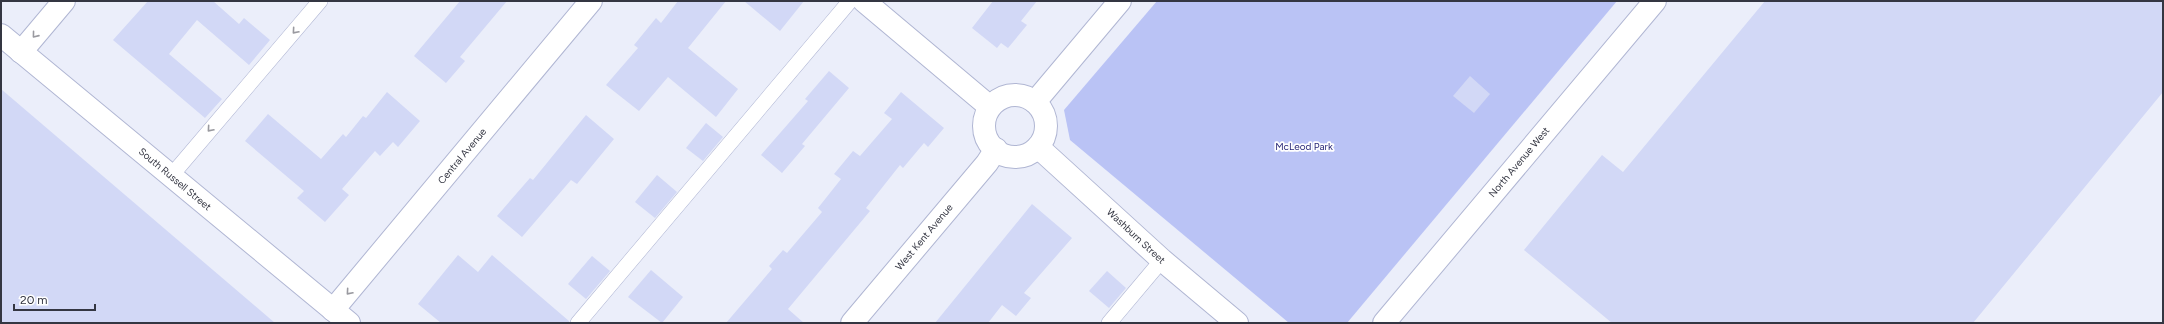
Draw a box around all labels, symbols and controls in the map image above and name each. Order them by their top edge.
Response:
one-way arrow [293,26,300,33]
one-way arrow [33,30,40,38]
street label: North Avenue West [1486,124,1552,200]
one-way arrow [208,125,215,132]
street label: Central Avenue [435,125,490,187]
park label: McLeod Park [1275,140,1333,153]
street label: South Russell Street [136,145,214,213]
street label: West Kent Avenue [892,201,956,273]
street label: Washburn Street [1104,206,1168,267]
scale bar [14,286,95,312]
one-way arrow [346,288,353,295]
text: 20 m [20,293,48,307]

